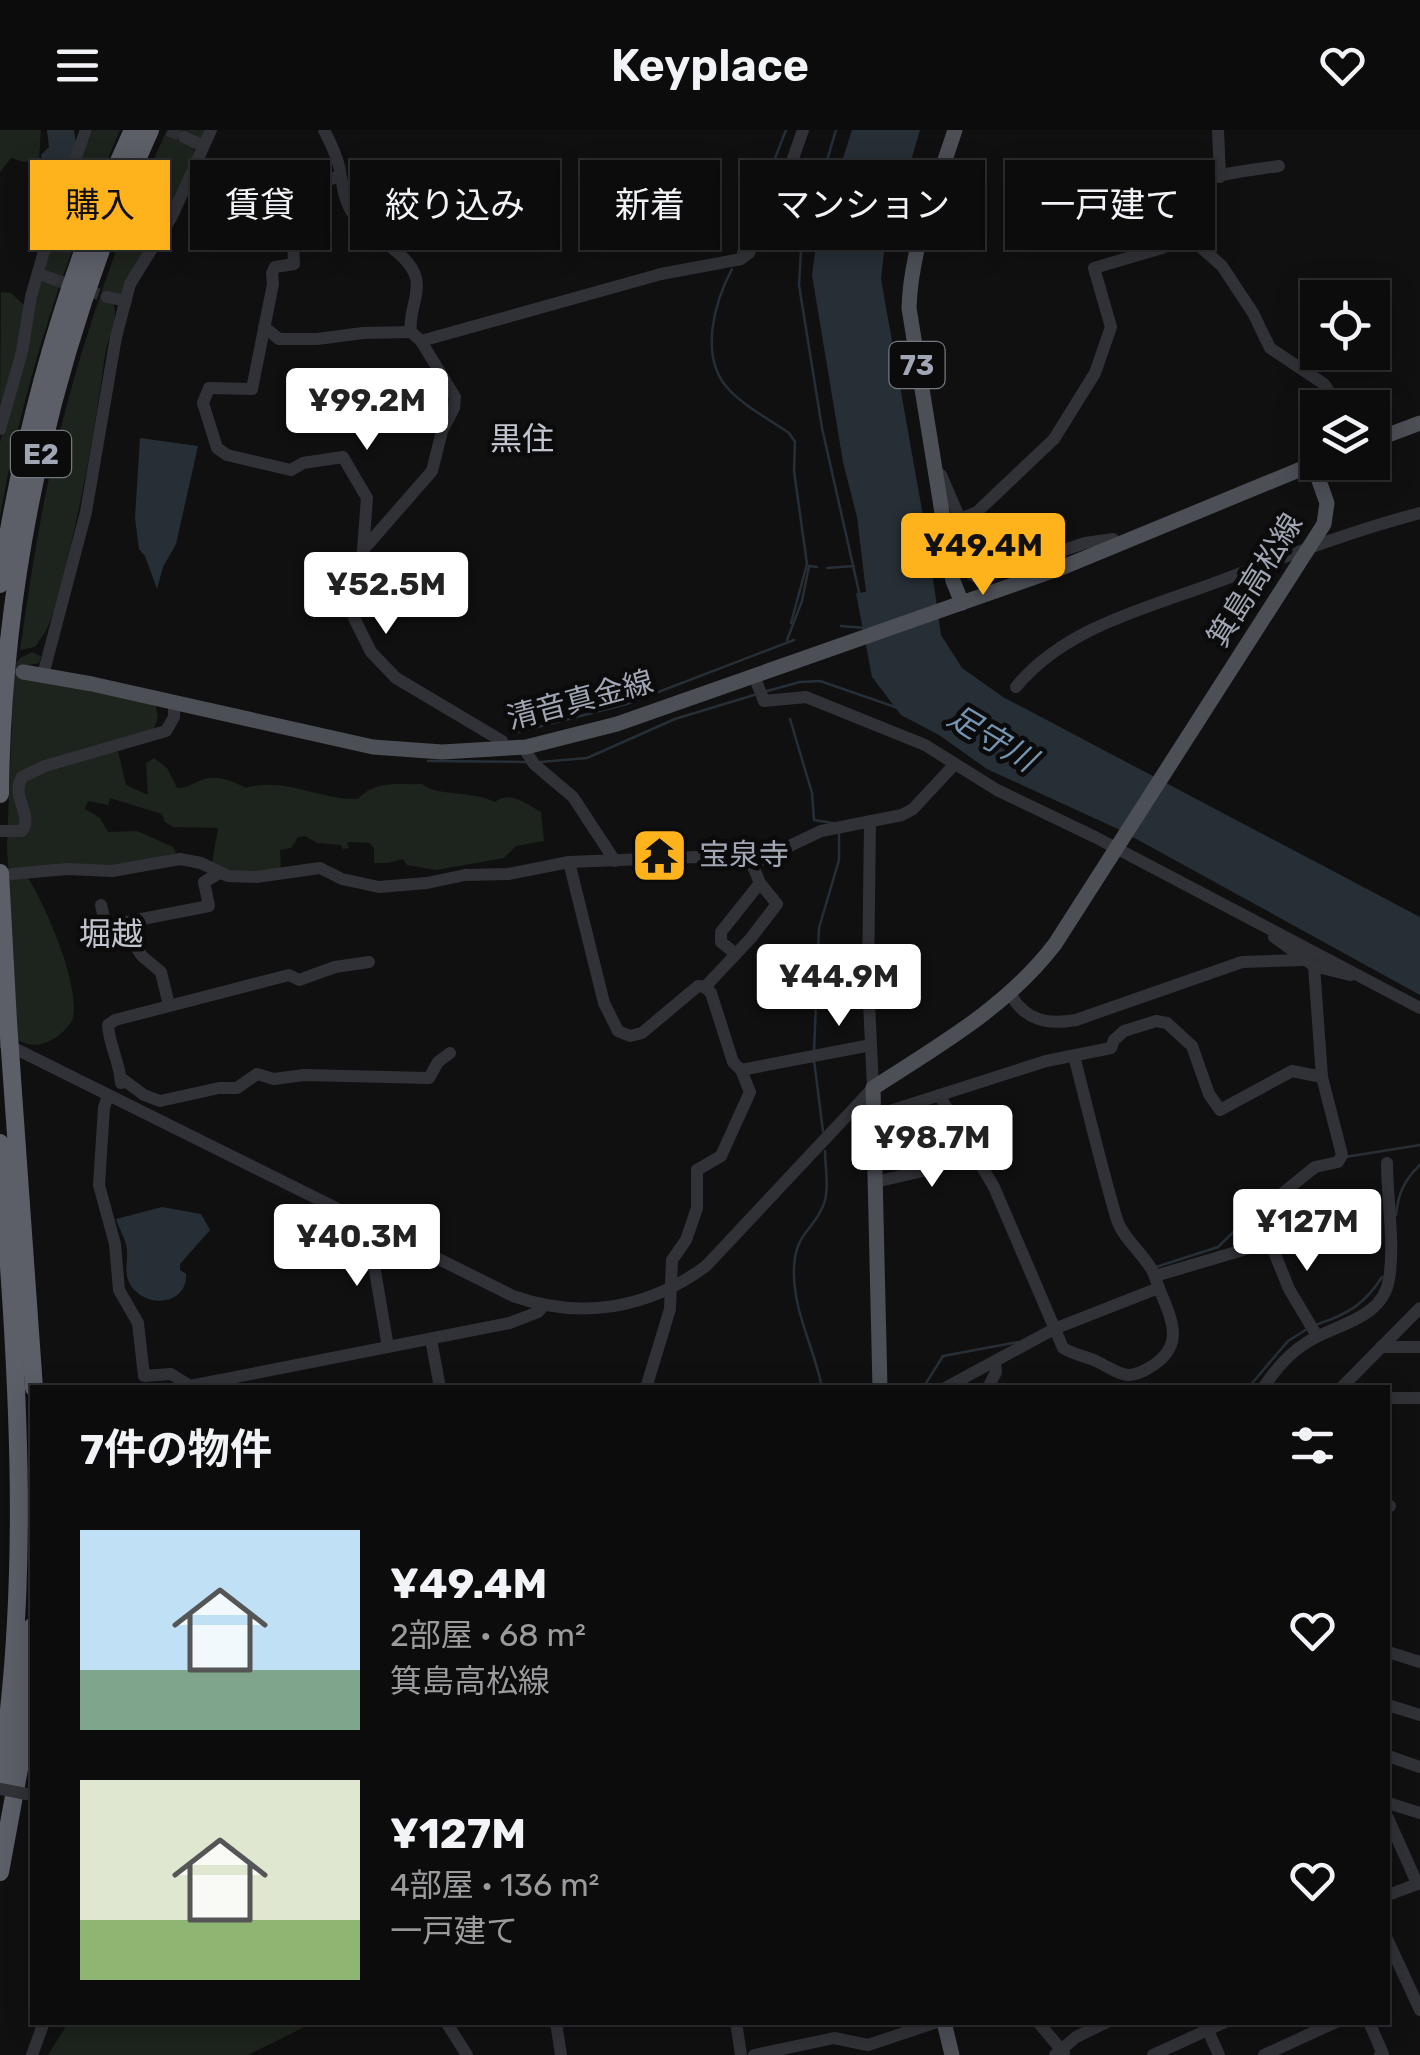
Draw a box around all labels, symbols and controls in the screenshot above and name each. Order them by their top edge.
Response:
icon: menu [50,38,105,93]
icon: heart [1315,38,1370,93]
text: Keyplace [611,39,809,92]
chip: 購入 [30,160,170,250]
chip: 賃貸 [190,160,330,250]
chip: 絞り込み [350,160,560,250]
chip: 新着 [580,160,720,250]
chip: マンション [740,160,985,250]
chip: 一戸建て [1005,160,1215,250]
map controls [1300,280,1390,480]
button: locate [1300,280,1390,370]
road number: 73 [890,342,944,388]
pin: ¥99.2M [286,368,448,453]
text: ¥99.2M [308,381,426,419]
button: layers [1300,390,1390,480]
district label: 黒住 [490,420,554,458]
road number: E2 [11,431,71,477]
street label: 箕島高松線 [1200,507,1310,653]
pin: ¥49.4M [902,513,1064,598]
text: ¥49.4M [923,526,1043,564]
pin: ¥52.5M [305,552,467,637]
text: ¥52.5M [326,565,446,603]
street label: 清音真金線 [503,663,657,737]
water label: 足守川 [941,697,1045,781]
temple icon: 宝泉寺 [630,825,690,885]
place label: 宝泉寺 [699,837,789,873]
district label: 堀越 [79,915,143,953]
pin: ¥44.9M [758,944,920,1029]
text: ¥44.9M [779,957,899,995]
pin: ¥98.7M [851,1105,1013,1190]
text: ¥98.7M [873,1118,991,1156]
pin: ¥127M [1237,1189,1377,1274]
text: ¥127M [1255,1202,1359,1240]
pin: ¥40.3M [276,1204,438,1289]
text: ¥40.3M [296,1217,418,1255]
icon: filters [1285,1418,1340,1473]
text: 7件の物件 [80,1425,272,1475]
text: ¥49.4M [390,1559,547,1609]
icon: home [160,1570,280,1690]
icon: heart [1285,1603,1340,1658]
text: 2部屋 · 68 m² [390,1616,586,1654]
text: 箕島高松線 [390,1662,550,1700]
text: ¥127M [390,1809,526,1859]
icon: home [160,1820,280,1940]
icon: heart [1285,1853,1340,1908]
text: 4部屋 · 136 m² [390,1866,600,1904]
text: 一戸建て [390,1912,518,1950]

